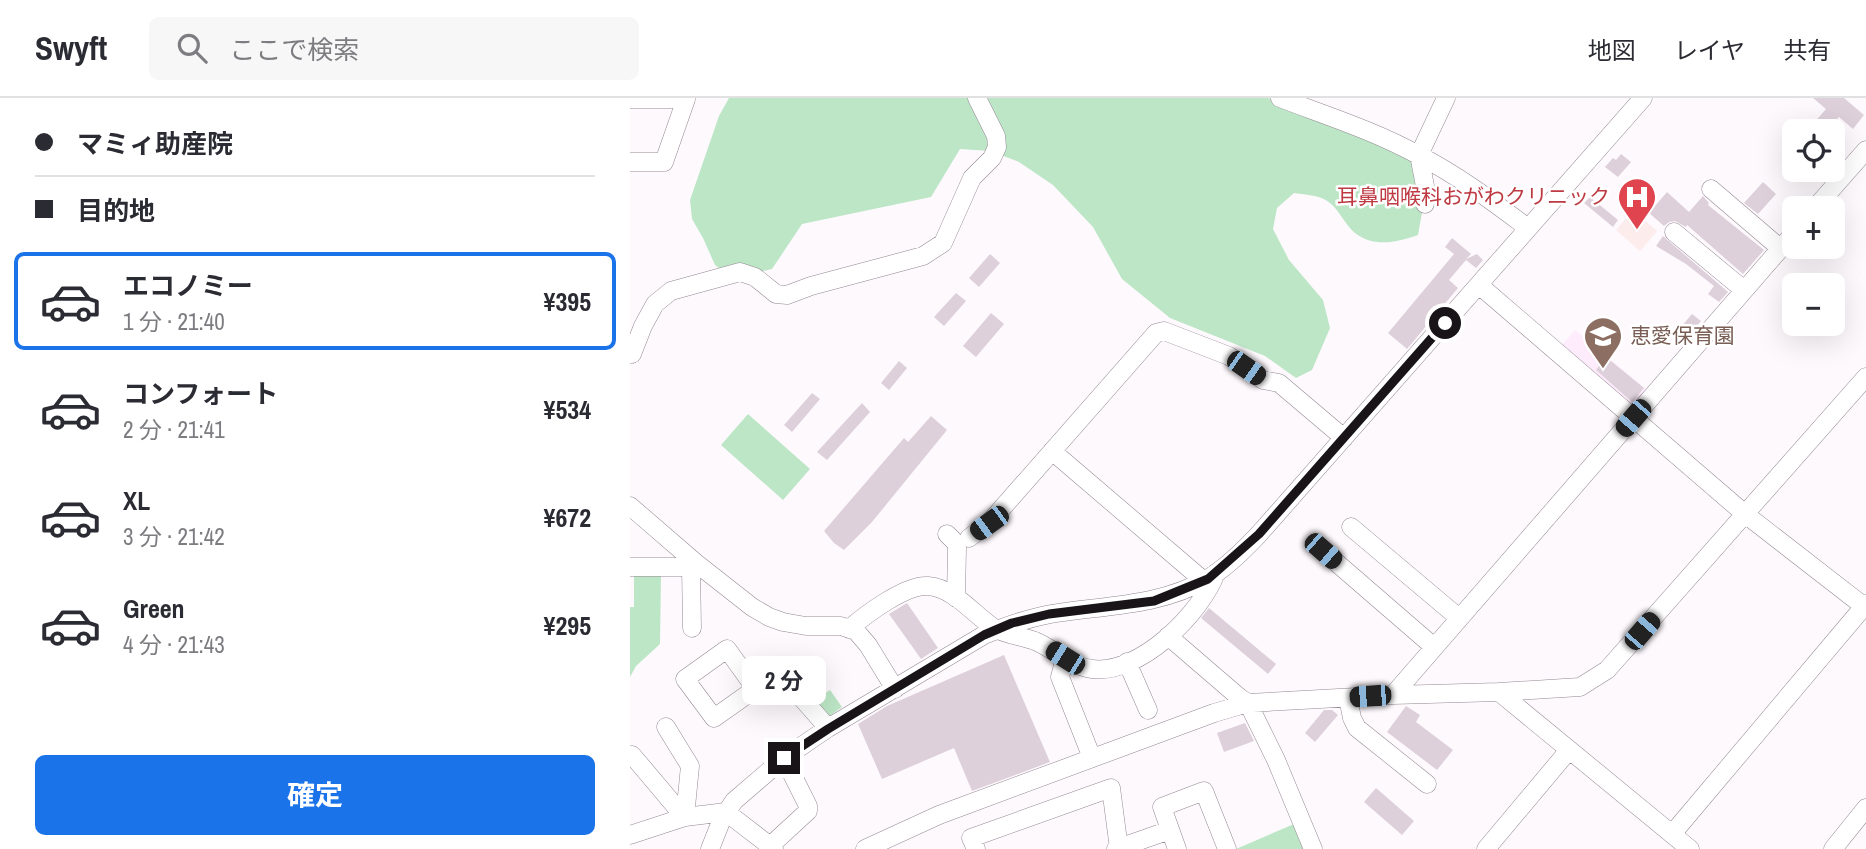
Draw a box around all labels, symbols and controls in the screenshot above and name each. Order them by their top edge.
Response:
search box [149,17,639,80]
text: Swyft [35,26,107,70]
icon: search [173,29,211,67]
text: ここで検索 [229,32,359,67]
text: 地図 [1588,34,1636,66]
text: レイヤ [1674,34,1745,66]
text: 共有 [1783,34,1831,66]
map controls [1782,119,1845,336]
button: locate [1782,119,1845,182]
text: マミィ助産院 [77,126,233,161]
hospital icon: 耳鼻咽喉科おがわクリニック [1616,176,1658,231]
place label: 耳鼻咽喉科おがわクリニック [1337,182,1610,211]
text: 目的地 [77,193,155,228]
button: + [1782,196,1845,259]
text: エコノミー [123,268,253,303]
icon: car [39,270,102,333]
button: − [1782,273,1845,336]
text: ¥395 [544,284,591,319]
text: 1 分 · 21:40 [123,306,225,337]
route start [1429,307,1461,339]
school or university icon: 恵愛保育園 [1582,315,1624,370]
place label: 恵愛保育園 [1630,321,1735,350]
car [1223,347,1270,389]
text: コンフォート [123,376,278,411]
icon: car [39,378,102,441]
text: ¥534 [544,392,591,427]
car [1612,395,1655,441]
text: 2 分 · 21:41 [123,414,225,445]
text: XL [123,483,150,518]
icon: car [39,486,102,549]
text: ¥672 [544,500,591,535]
car [966,502,1013,544]
text: 3 分 · 21:42 [123,521,225,552]
car [1301,529,1346,573]
text: Green [123,591,185,626]
icon: car [39,594,102,657]
text: ¥295 [544,608,591,643]
car [1621,608,1664,654]
text: 4 分 · 21:43 [123,629,225,660]
car [1042,638,1089,678]
callout: 2 分 [742,656,826,706]
text: 2 分 [765,665,803,696]
car [1349,684,1392,708]
route end [768,742,800,774]
button: 確定 [35,755,595,835]

